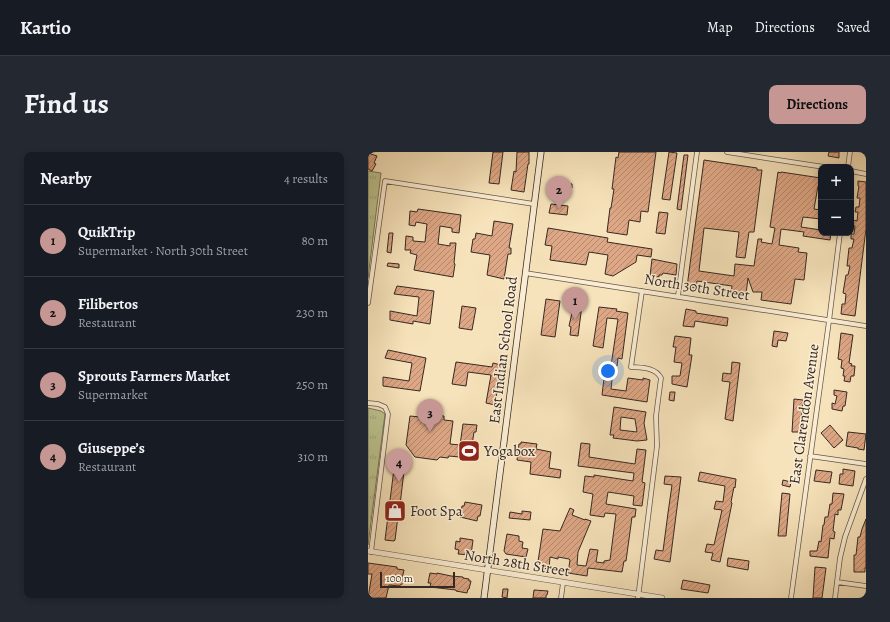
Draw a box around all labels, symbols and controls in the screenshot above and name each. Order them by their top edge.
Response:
text: Kartio [20,15,71,41]
text: Map [707,18,733,37]
text: Directions [755,18,815,37]
text: Saved [837,18,870,37]
text: Find us [24,85,109,123]
button: Directions [769,85,866,124]
map controls [818,164,854,236]
button: + [818,164,854,200]
text: Nearby [40,167,91,190]
text: 4 results [284,170,328,187]
pin: 2 [546,176,572,209]
button: − [818,200,854,236]
text: QuikTrip [78,222,135,242]
text: 1 [51,232,55,249]
text: 80 m [301,232,328,249]
text: Supermarket · North 30th Street [78,242,248,259]
street label: North 30th Street [643,269,751,305]
street label: East Indian School Road [484,274,522,425]
pin: 1 [562,287,588,320]
text: Filibertos [78,294,138,314]
text: 2 [50,304,56,321]
text: 230 m [296,304,328,321]
text: Restaurant [78,314,136,331]
street label: East Clarendon Avenue [784,342,824,485]
your location [598,361,618,381]
text: Sprouts Farmers Market [78,366,230,386]
text: 3 [50,376,56,393]
text: 250 m [296,376,328,393]
text: Supermarket [78,386,148,403]
pin: 3 [417,399,443,432]
text: Giuseppe’s [78,438,145,458]
sports icon: Yogabox [456,438,482,464]
place label: Yogabox [483,441,535,461]
text: 4 [50,448,56,465]
text: 310 m [298,448,328,465]
pin: 4 [386,449,412,482]
text: Restaurant [78,458,136,475]
shop icon: Foot Spa [382,498,408,524]
place label: Foot Spa [410,501,463,521]
street label: North 28th Street [463,545,571,581]
scale bar [380,570,455,589]
text: 100 m [386,571,413,586]

